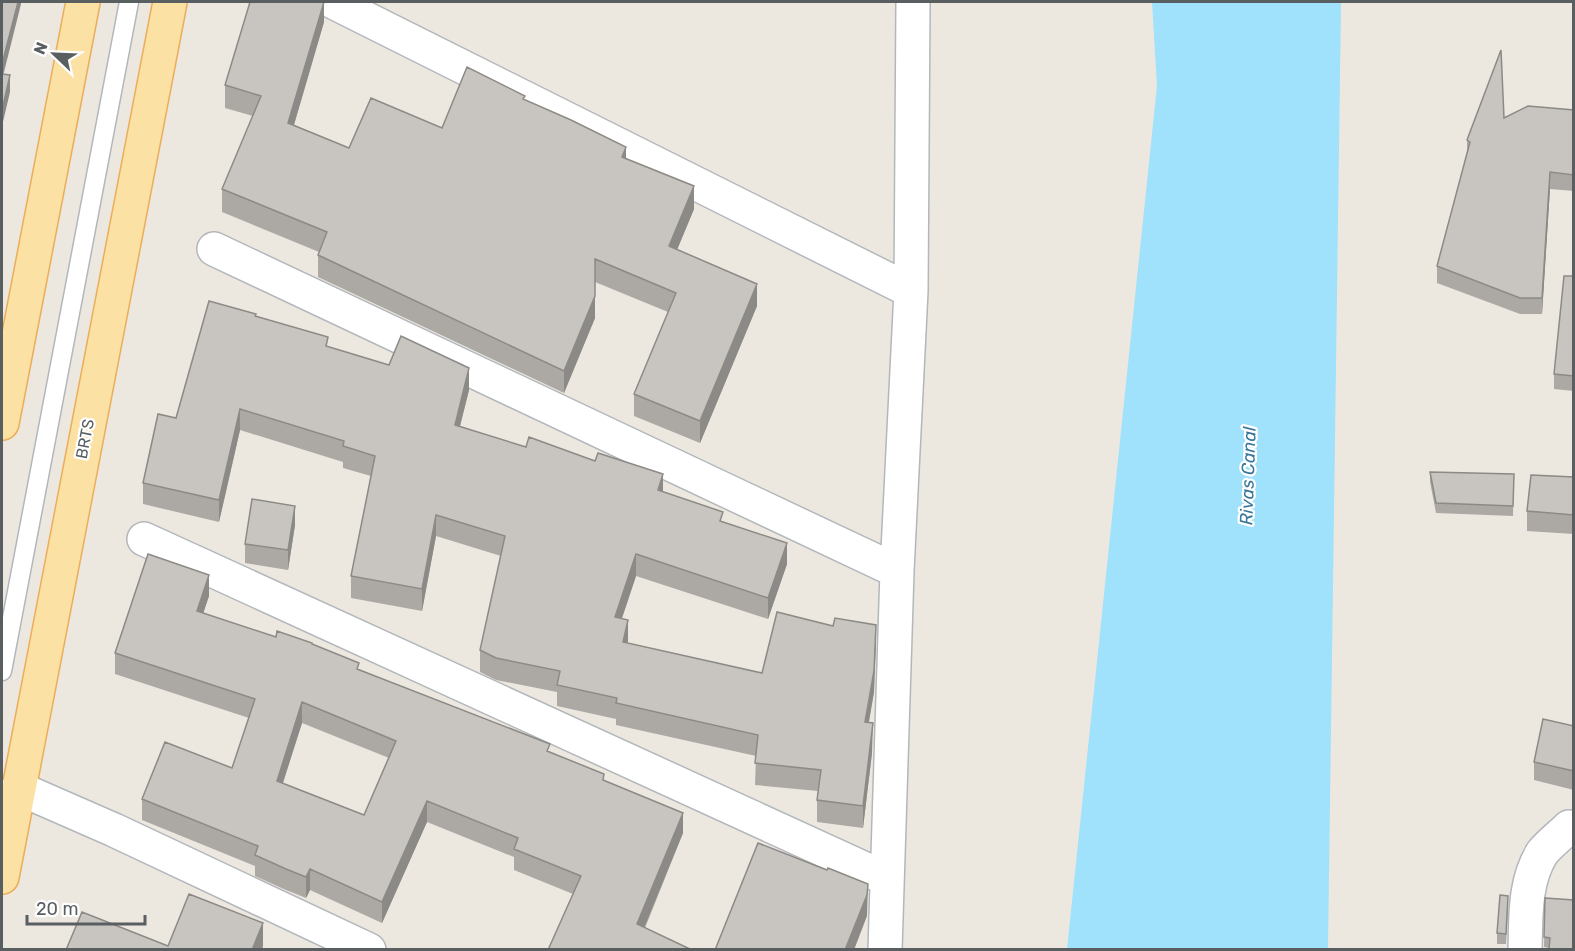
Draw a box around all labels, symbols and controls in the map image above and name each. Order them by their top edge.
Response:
north arrow [24,24,84,84]
text: N [30,39,52,57]
street label: BRTS [72,417,98,461]
water label: Rivas Canal [1235,426,1261,526]
scale bar [27,888,146,926]
text: 20 m [36,898,78,920]

